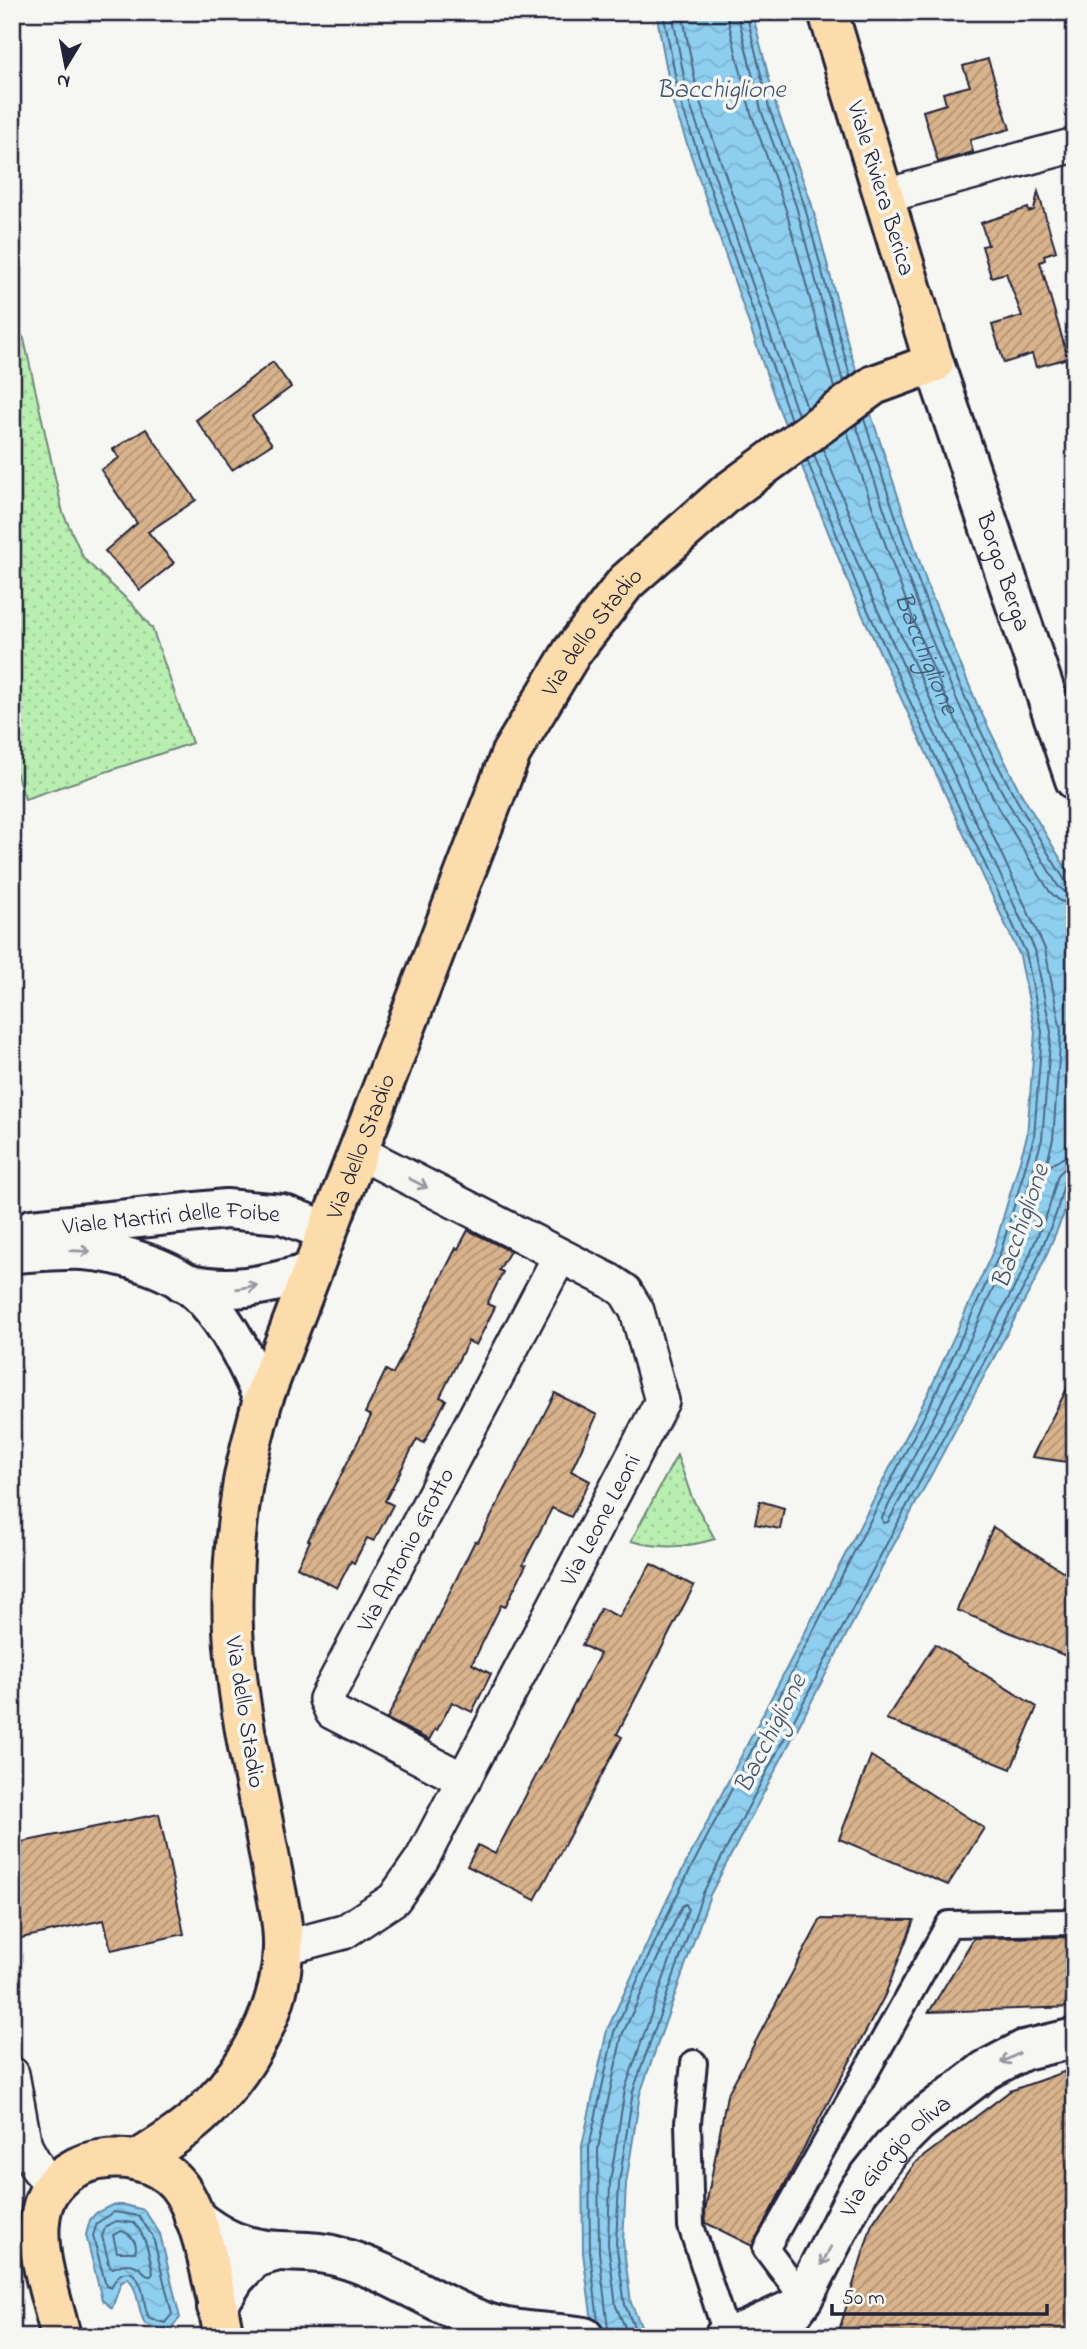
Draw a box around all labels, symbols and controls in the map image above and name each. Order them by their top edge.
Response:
north arrow [32,32,102,102]
text: N [55,66,72,95]
water label: Bacchiglione [656,72,787,110]
street label: Viale Riviera Berica [836,96,923,280]
street label: Borgo Berga [965,507,1038,636]
street label: Via dello Stadio [533,560,651,705]
water label: Bacchiglione [883,587,967,723]
street label: Via dello Stadio [318,1069,406,1226]
water label: Bacchiglione [983,1158,1061,1294]
one-way arrow [407,1176,428,1190]
street label: Viale Martiri delle Foibe [60,1194,282,1246]
one-way arrow [69,1244,92,1257]
one-way arrow [235,1280,258,1293]
street label: Via Leone Leoni [552,1448,651,1594]
street label: Via Antonio Grotto [349,1462,465,1640]
street label: Via dello Stadio [214,1633,273,1791]
water label: Bacchiglione [725,1667,819,1801]
one-way arrow [1000,2051,1021,2065]
street label: Via Giorgio Oliva [832,2088,960,2225]
one-way arrow [818,2245,832,2266]
scale bar [832,2272,1047,2316]
text: 50 m [842,2284,885,2314]

